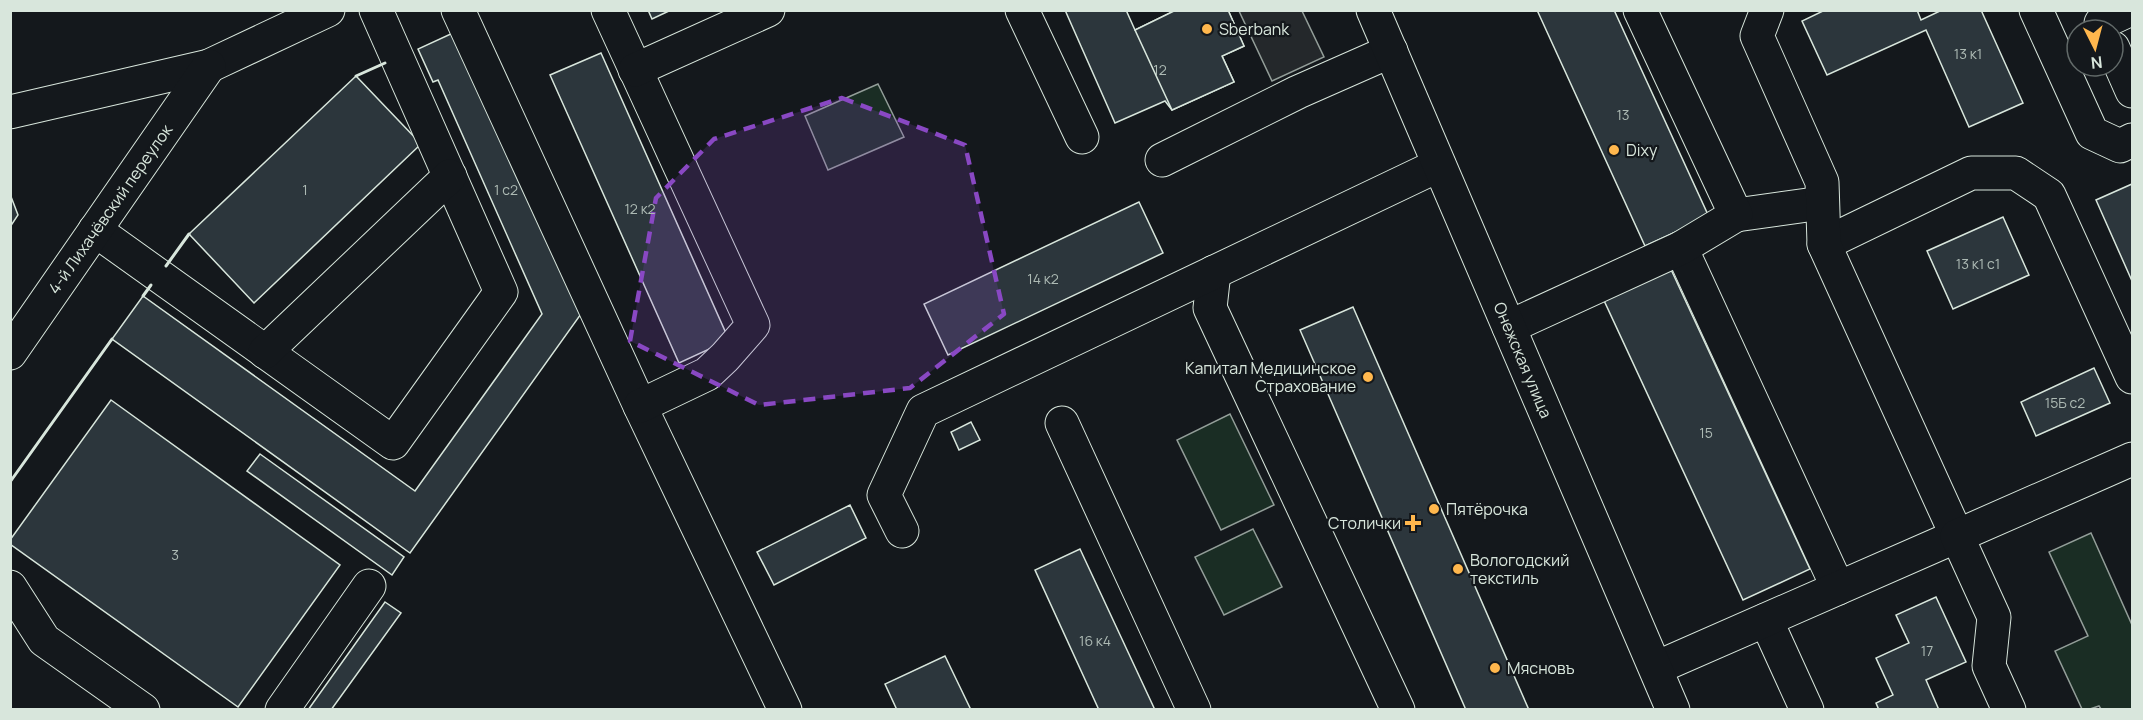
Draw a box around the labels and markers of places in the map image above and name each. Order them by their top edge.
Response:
place label: Sberbank [1219,18,1290,40]
marker: Sberbank [1200,22,1214,36]
place label: Dixy [1626,139,1658,161]
marker: Dixy [1607,143,1621,157]
place label: Капитал Медицинское Страхование [1185,357,1356,397]
marker: Капитал Медицинское Страхование [1361,370,1375,384]
place label: Пятёрочка [1446,498,1528,520]
marker: Пятёрочка [1427,502,1441,516]
place label: Столички [1328,512,1401,534]
marker: Столички [1406,516,1420,530]
place label: Вологодский текстиль [1470,549,1569,589]
marker: Вологодский текстиль [1451,562,1465,576]
place label: Мясновъ [1507,657,1575,679]
marker: Мясновъ [1488,661,1502,675]

